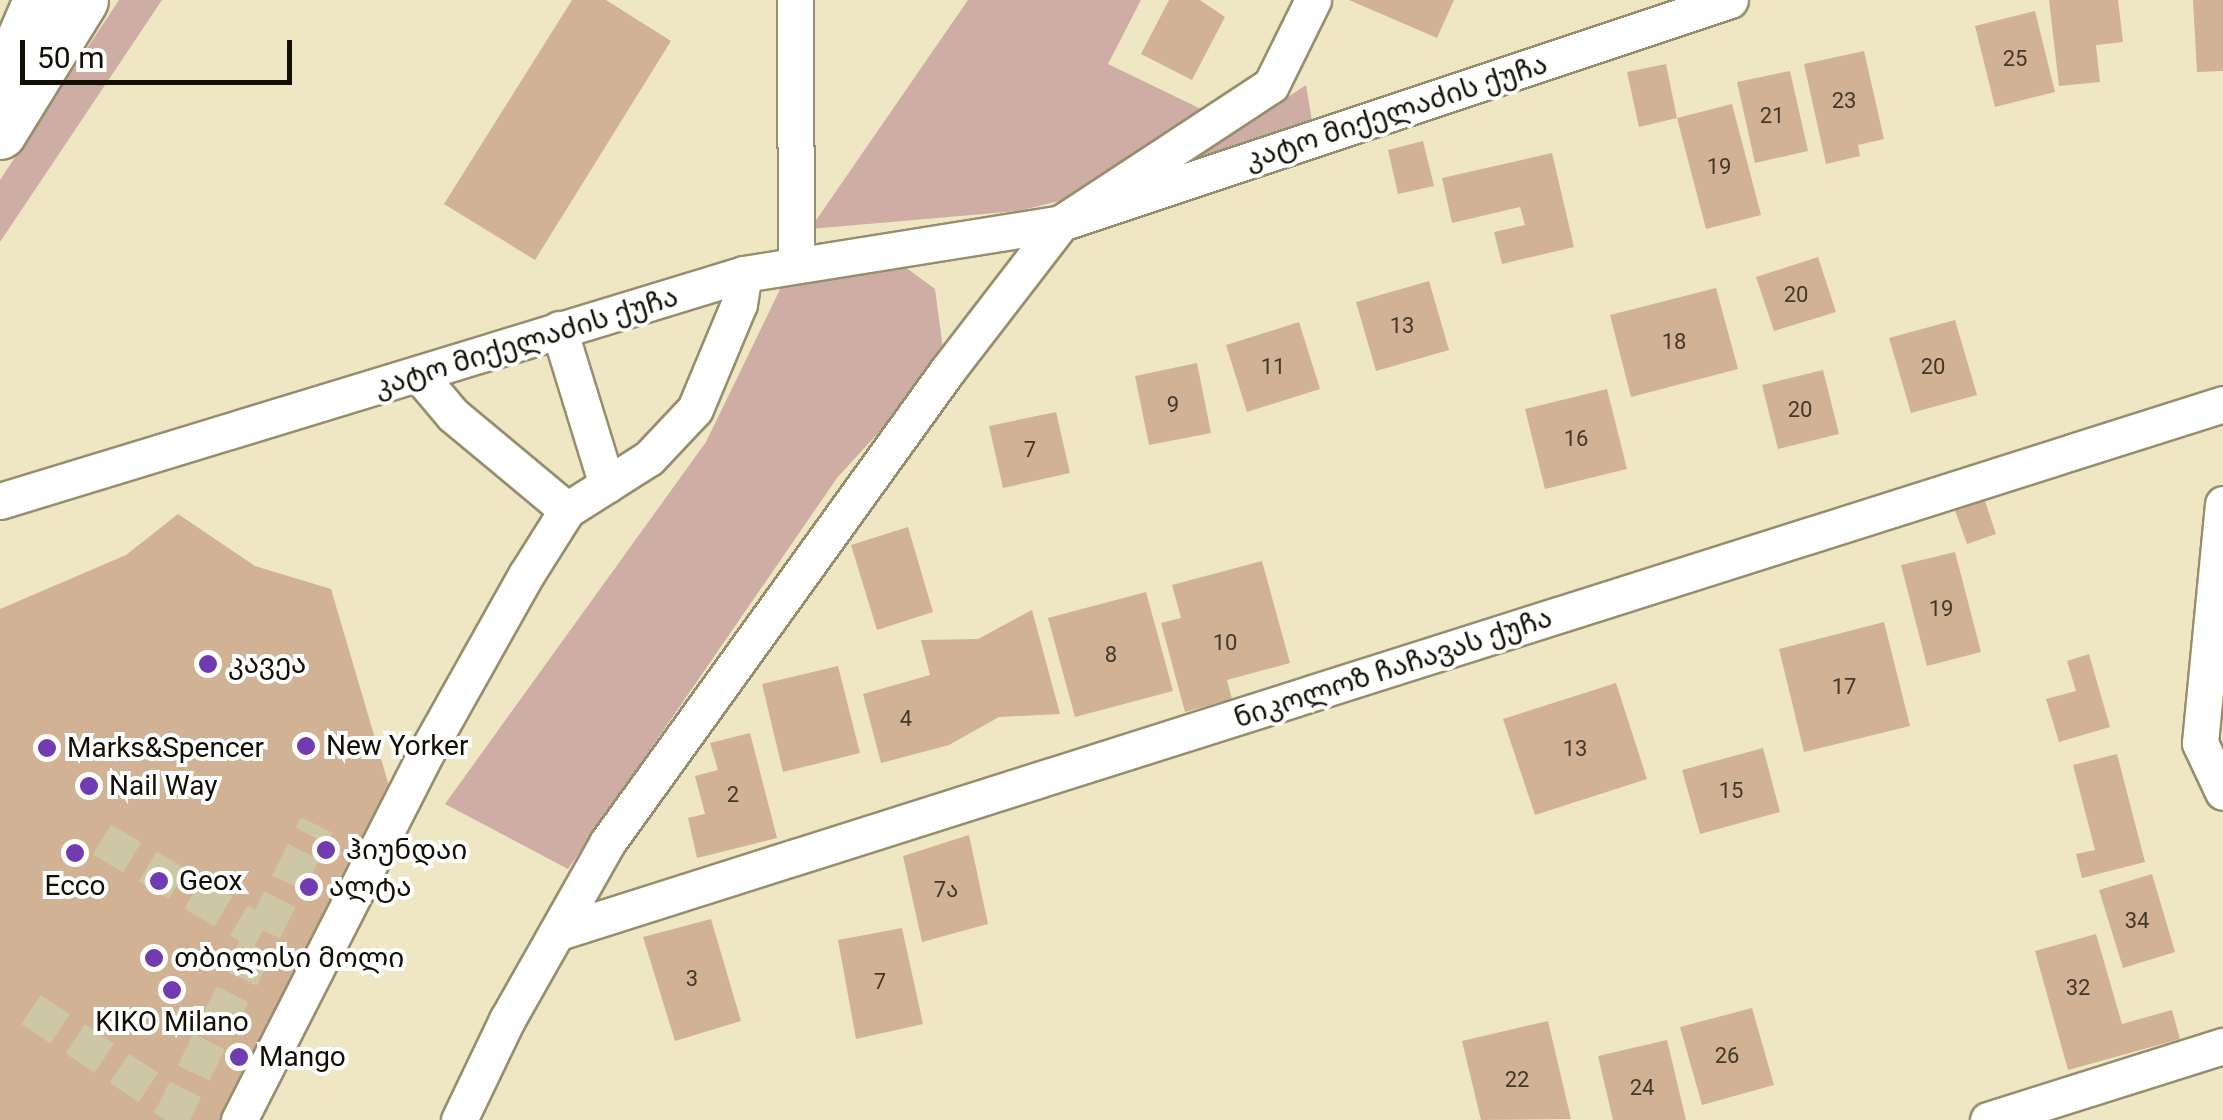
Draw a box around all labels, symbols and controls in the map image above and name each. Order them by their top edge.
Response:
scale bar [25,20,298,82]
text: 50 m [37,40,104,75]
house number: 25 [2003,46,2027,72]
street label: კატო მიქელაძის ქუჩა [1241,47,1551,177]
house number: 23 [1832,88,1856,114]
house number: 21 [1760,103,1784,129]
house number: 19 [1707,154,1731,180]
street label: კატო მიქელაძის ქუჩა [370,280,682,404]
house number: 20 [1784,282,1808,308]
house number: 13 [1390,313,1414,339]
house number: 18 [1662,329,1686,355]
house number: 11 [1261,354,1285,380]
house number: 20 [1921,354,1945,380]
house number: 9 [1167,392,1179,418]
house number: 20 [1788,397,1812,423]
house number: 16 [1564,426,1588,452]
house number: 7 [1024,437,1036,463]
house number: 19 [1929,596,1953,622]
street label: ნიკოლოზ ჩაჩავას ქუჩა [1230,601,1556,735]
house number: 10 [1213,630,1237,656]
house number: 8 [1105,642,1117,668]
place label: კავეა [228,647,306,681]
marker: კავეა [197,653,219,675]
house number: 17 [1832,674,1856,700]
house number: 4 [900,706,912,732]
place label: New Yorker [326,729,468,763]
place label: Marks&Spencer [67,731,264,765]
marker: New Yorker [295,735,317,757]
house number: 13 [1563,736,1587,762]
marker: Marks&Spencer [36,737,58,759]
place label: Nail Way [109,769,217,803]
marker: Nail Way [78,775,100,797]
house number: 15 [1719,778,1743,804]
house number: 2 [727,782,739,808]
place label: ჰიუნდაი [346,833,467,867]
marker: ჰიუნდაი [315,839,337,861]
marker: Ecco [64,842,86,864]
place label: Geox [179,864,242,898]
place label: Ecco [45,869,105,903]
marker: Geox [148,870,170,892]
place label: ალტა [329,870,412,904]
marker: ალტა [298,876,320,898]
house number: 7ა [934,877,958,903]
house number: 34 [2125,908,2149,934]
place label: თბილისი მოლი [174,941,404,975]
marker: თბილისი მოლი [143,947,165,969]
house number: 3 [686,966,698,992]
house number: 7 [874,969,886,995]
house number: 32 [2066,975,2090,1001]
marker: KIKO Milano [161,979,183,1001]
place label: KIKO Milano [95,1005,249,1039]
place label: Mango [259,1040,346,1074]
house number: 26 [1715,1043,1739,1069]
marker: Mango [228,1046,250,1068]
house number: 22 [1505,1067,1529,1093]
house number: 24 [1630,1075,1654,1101]

